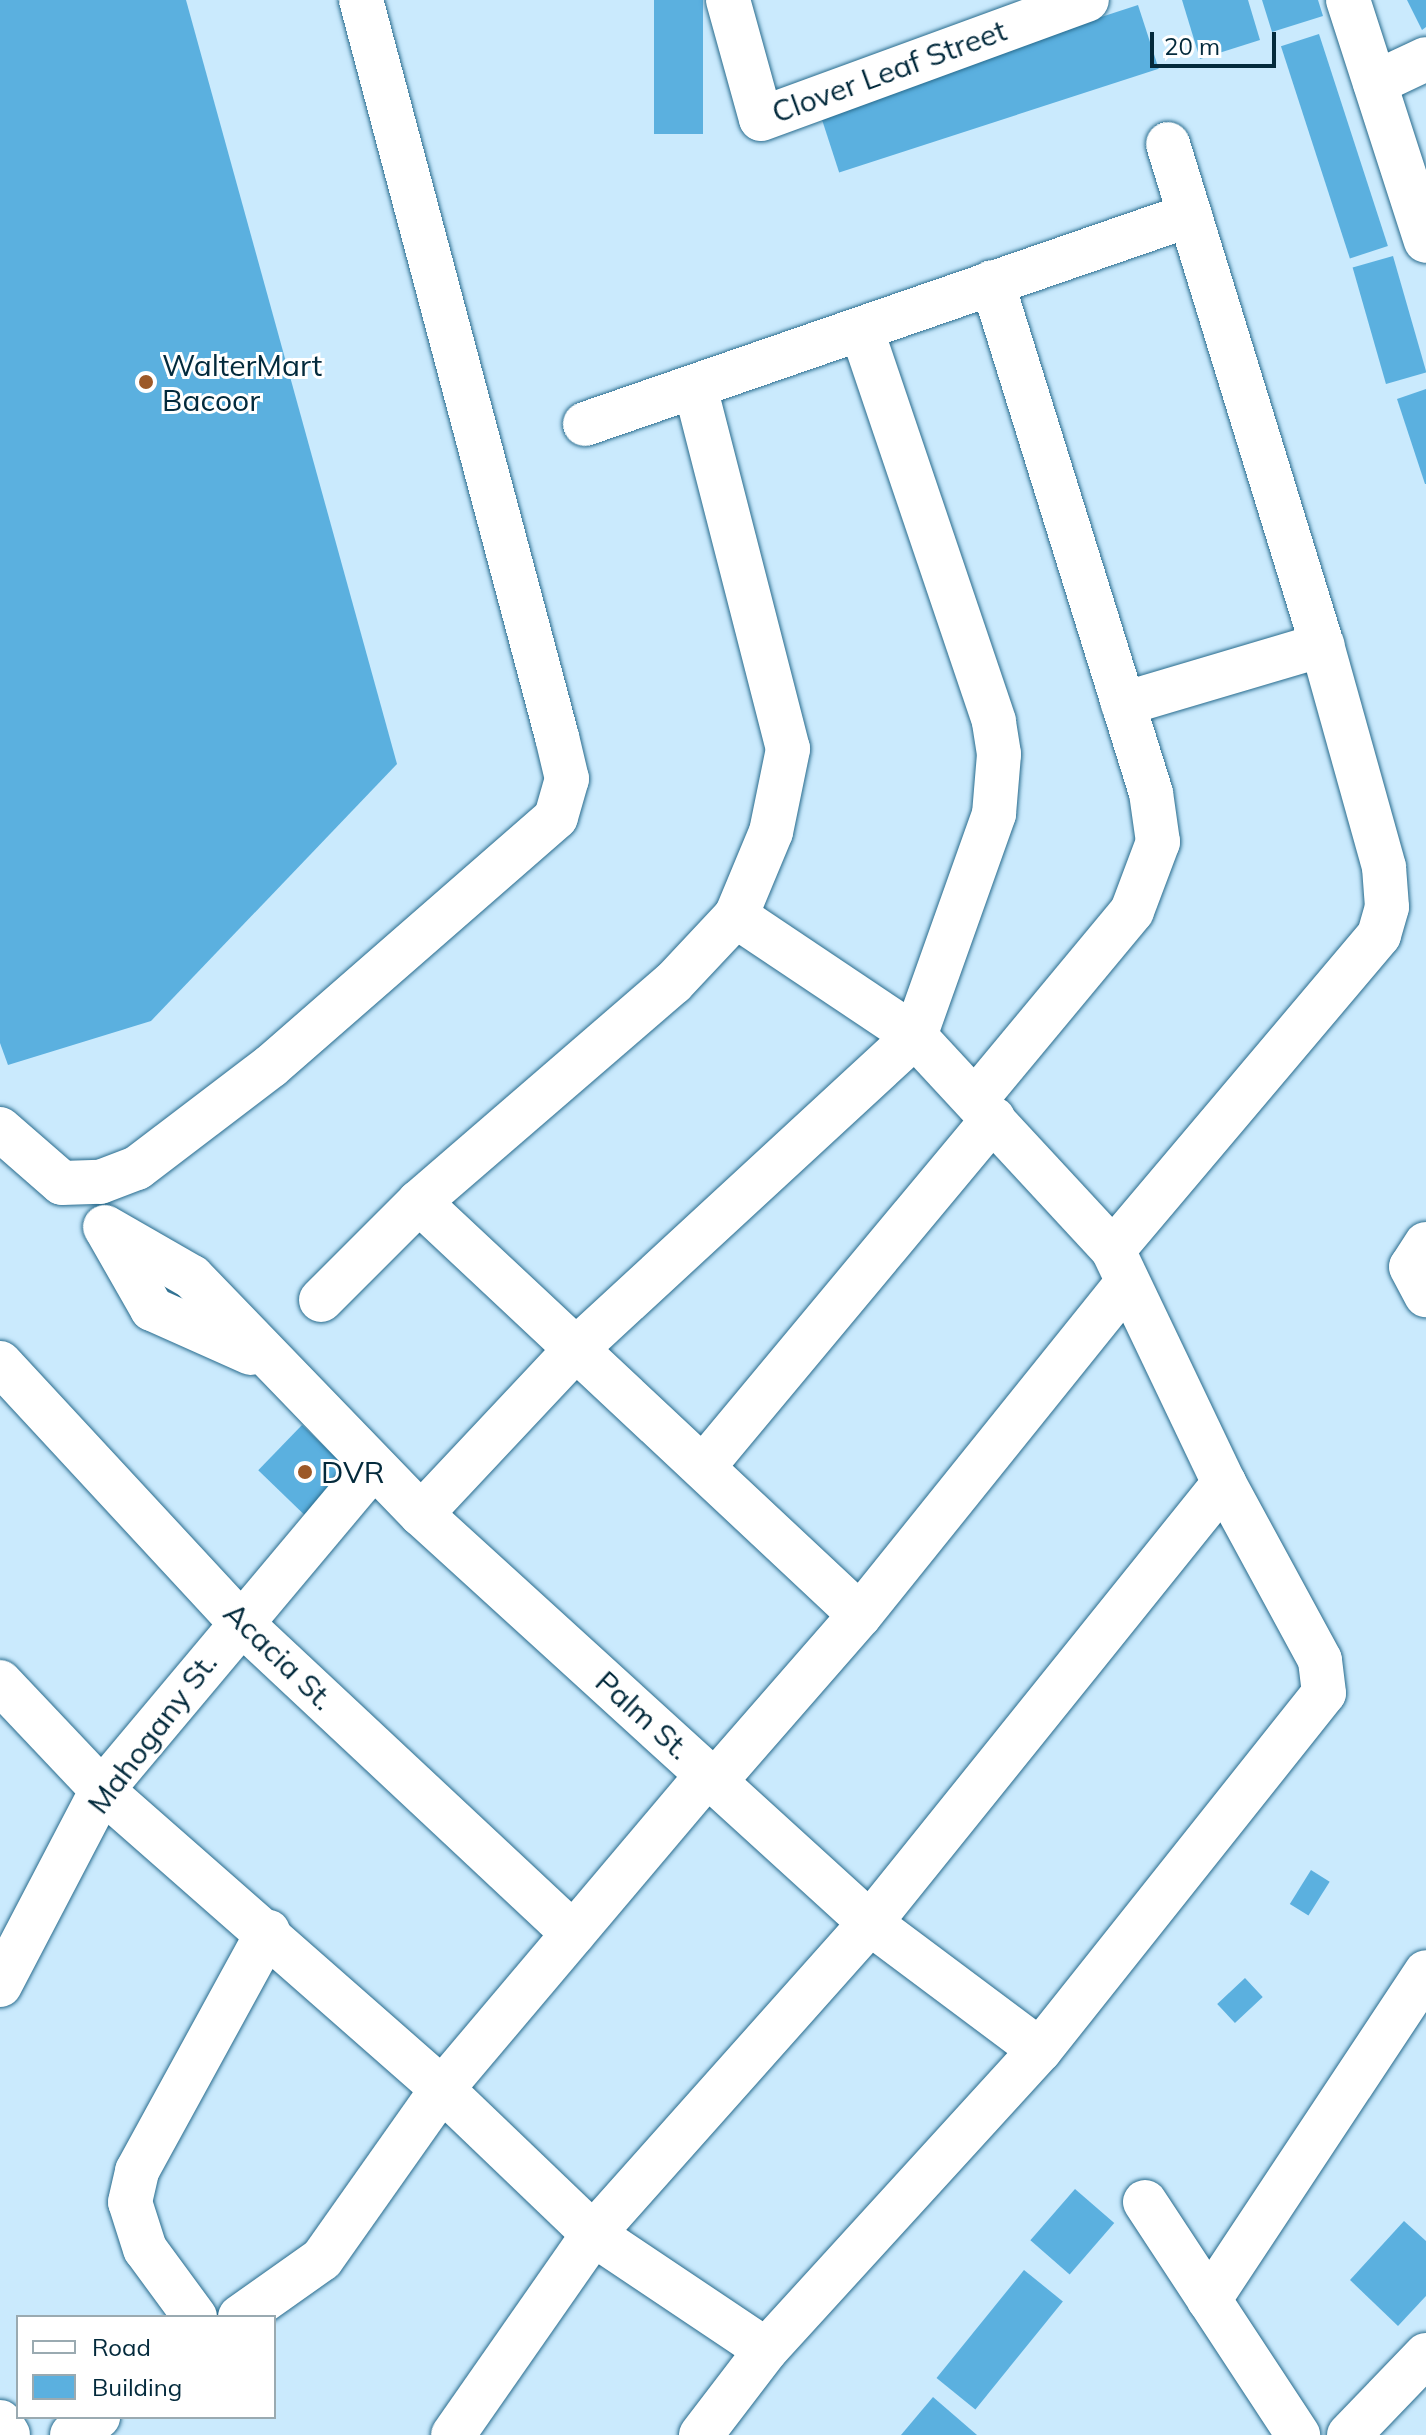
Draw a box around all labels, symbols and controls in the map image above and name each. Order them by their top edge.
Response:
street label: Clover Leaf Street [767,12,1011,130]
scale bar [1154,16,1280,66]
text: 20 m [1164,31,1220,61]
place label: WalterMart Bacoor [162,347,322,418]
marker: WalterMart Bacoor [137,373,155,391]
place label: DVR [321,1454,385,1490]
marker: DVR [296,1463,314,1481]
street label: Acacia St. [217,1595,341,1717]
street label: Mahogany St. [80,1645,224,1821]
street label: Palm St. [588,1663,698,1767]
legend [16,2315,276,2419]
text: Road [92,2332,151,2362]
text: Building [92,2372,182,2402]

